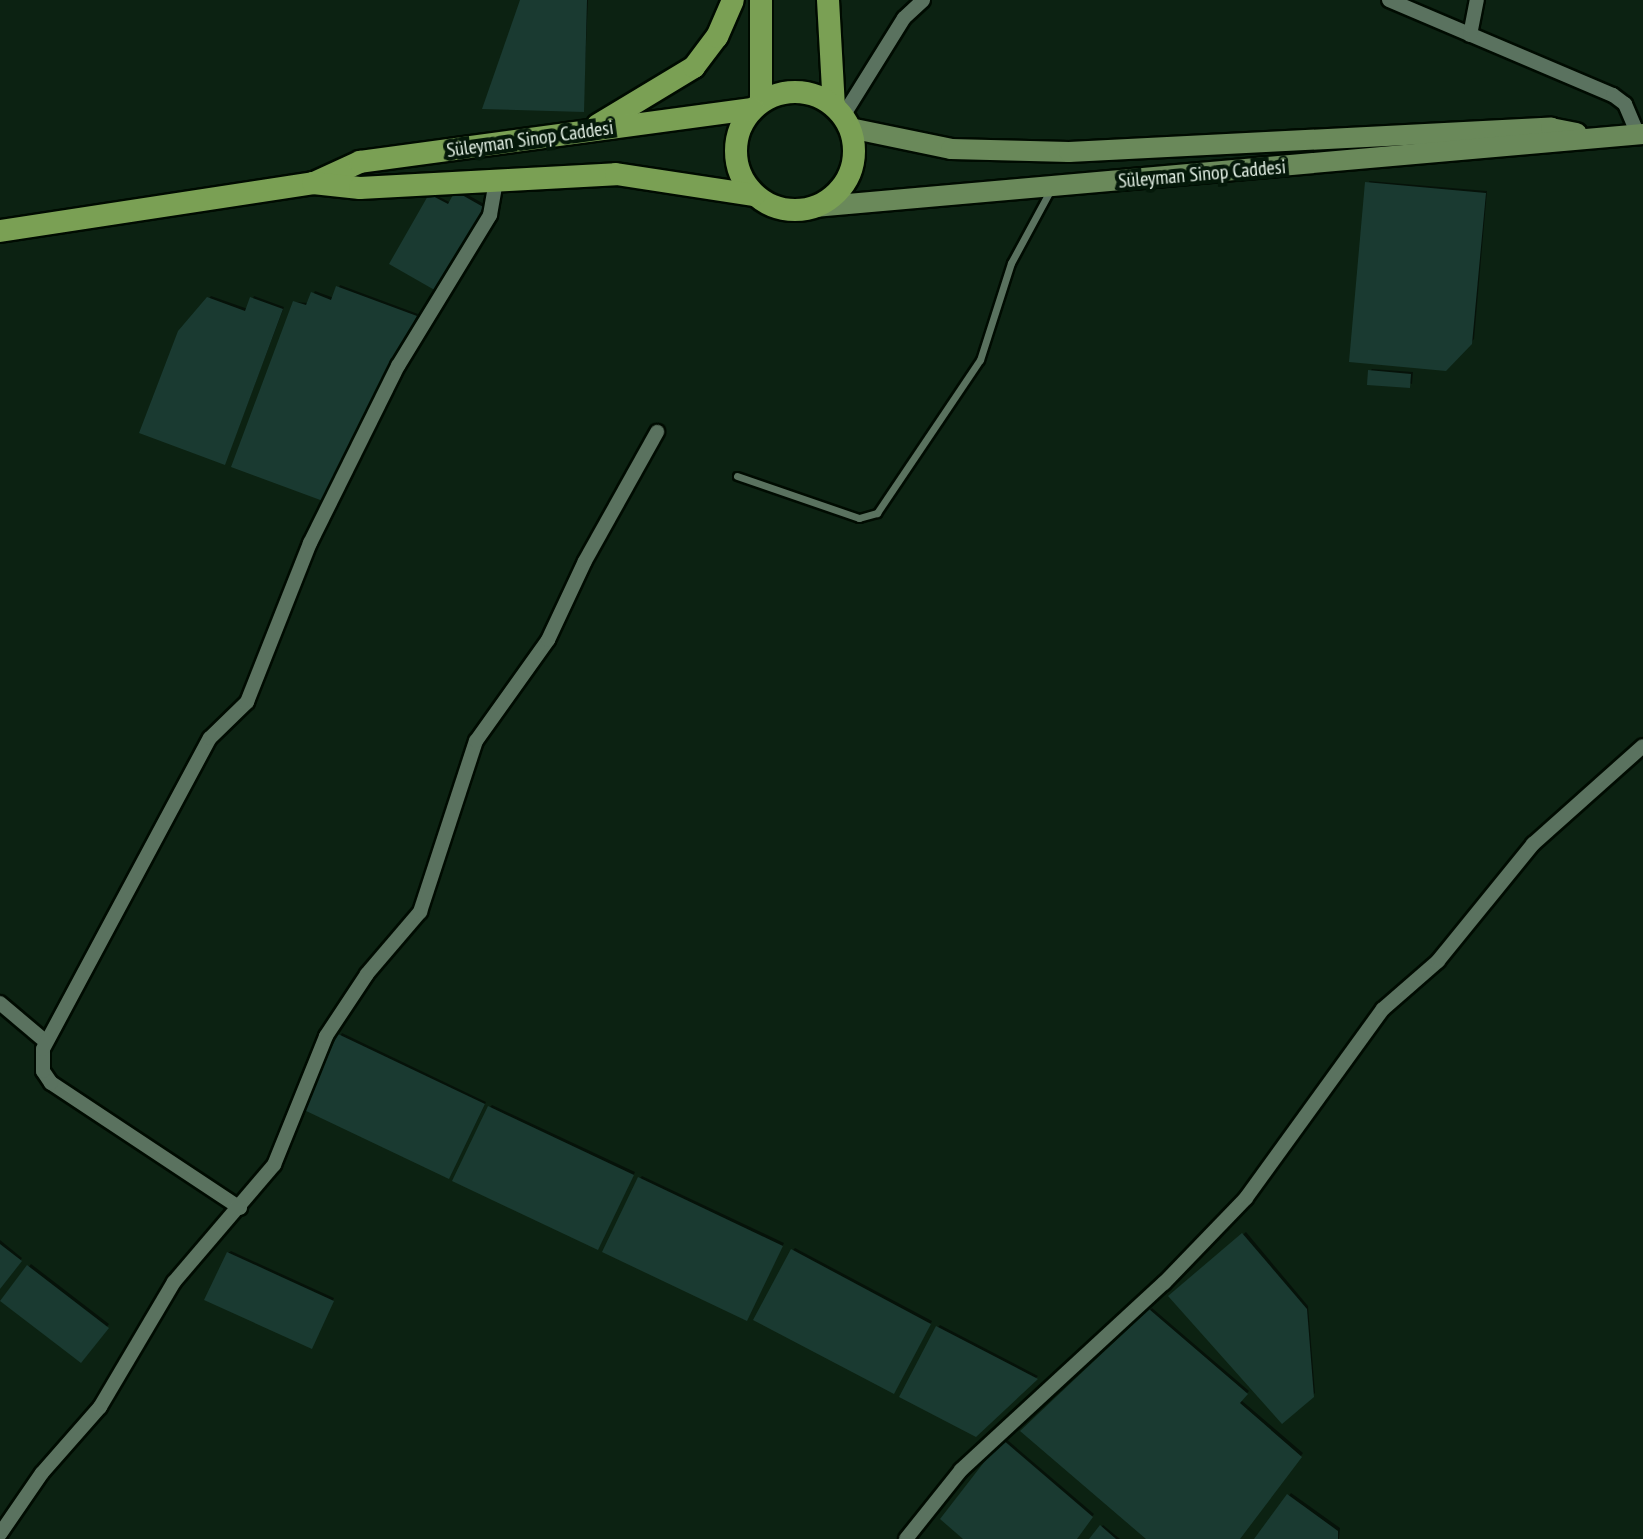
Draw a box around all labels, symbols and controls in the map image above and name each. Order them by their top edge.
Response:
street label: Süleyman Sinop Caddesi [445,115,615,163]
street label: Süleyman Sinop Caddesi [1117,155,1287,193]

